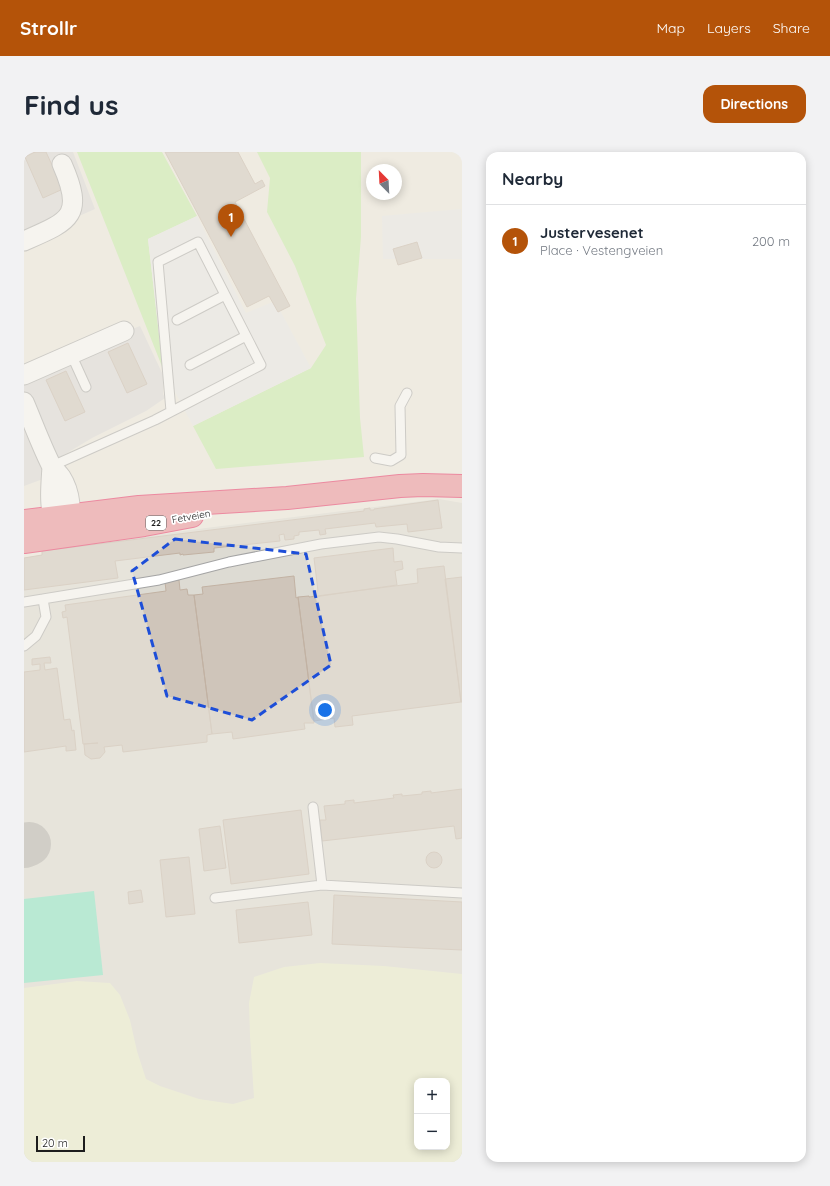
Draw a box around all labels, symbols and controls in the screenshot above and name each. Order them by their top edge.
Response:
text: Strollr [20,16,77,40]
text: Map [656,19,685,37]
text: Layers [707,19,751,37]
text: Share [773,19,810,37]
button: Directions [703,85,806,123]
text: Find us [24,87,118,122]
north arrow [366,164,402,200]
text: Nearby [502,168,563,189]
pin: 1 [218,204,244,237]
text: Justervesenet [540,223,644,242]
text: 1 [512,233,518,249]
text: 200 m [752,233,790,249]
text: Place · Vestengveien [540,242,663,258]
street label: Fetveien [171,507,211,526]
road number: 22 [146,516,166,530]
your location [315,700,335,720]
map controls [414,1078,450,1150]
button: + [414,1078,450,1114]
button: − [414,1114,450,1150]
scale bar [36,1134,85,1153]
text: 20 m [42,1136,68,1150]

